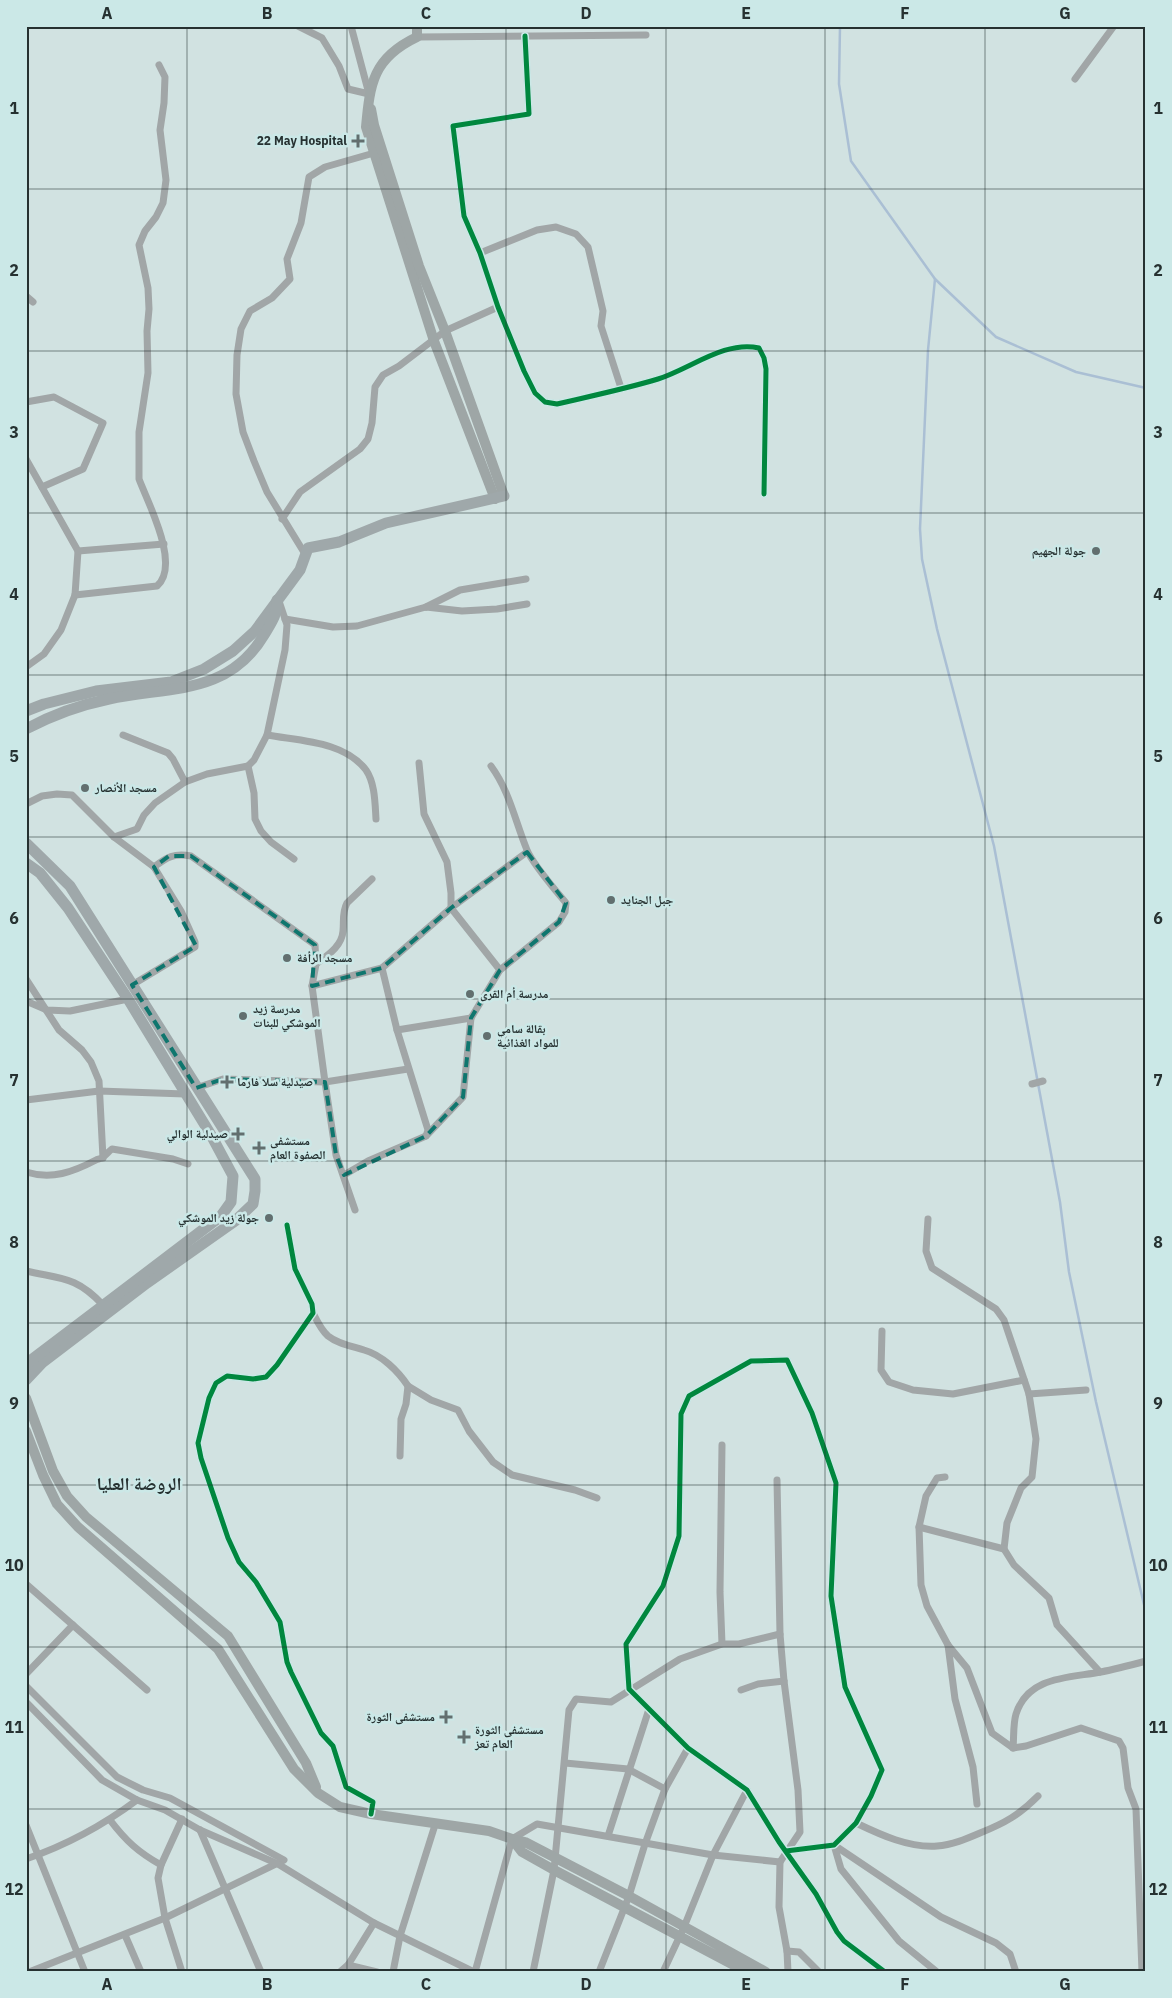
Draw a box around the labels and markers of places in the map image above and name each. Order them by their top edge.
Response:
place label: 22 May Hospital [257,133,347,148]
marker: 22 May Hospital [351,134,365,148]
place label: جولة الجهيم [1032,543,1086,559]
marker: جولة الجهيم [1090,545,1102,557]
place label: مسجد الأنصار [94,780,157,795]
marker: مسجد الأنصار [79,782,91,794]
place label: جبل الجنايد [621,892,674,908]
marker: جبل الجنايد [605,894,617,906]
place label: مسجد الرأفة [297,950,353,965]
marker: مسجد الرأفة [281,952,293,964]
place label: مدرسة أم القرى [480,986,549,1002]
marker: مدرسة أم القرى [464,988,476,1000]
place label: مدرسة زيد الموشكي للبنات [253,1001,321,1033]
marker: مدرسة زيد الموشكي للبنات [237,1010,249,1022]
place label: بقالة سامي للمواد الغذائية [497,1021,559,1050]
marker: بقالة سامي للمواد الغذائية [481,1030,493,1042]
place label: صيدلية سلا فارما [237,1074,313,1089]
marker: صيدلية سلا فارما [221,1076,233,1088]
place label: صيدلية الوالي [167,1126,228,1144]
marker: صيدلية الوالي [232,1128,244,1140]
place label: مستشفى الصفوة العام [270,1133,326,1163]
marker: مستشفى الصفوة العام [252,1141,266,1155]
place label: جولة زيد الموشكي [178,1210,259,1228]
marker: جولة زيد الموشكي [263,1212,275,1224]
place label: مستشفى الثورة [366,1709,435,1725]
marker: مستشفى الثورة [439,1710,453,1724]
place label: مستشفى الثورة العام تعز [474,1722,544,1752]
marker: مستشفى الثورة العام تعز [457,1730,471,1744]

